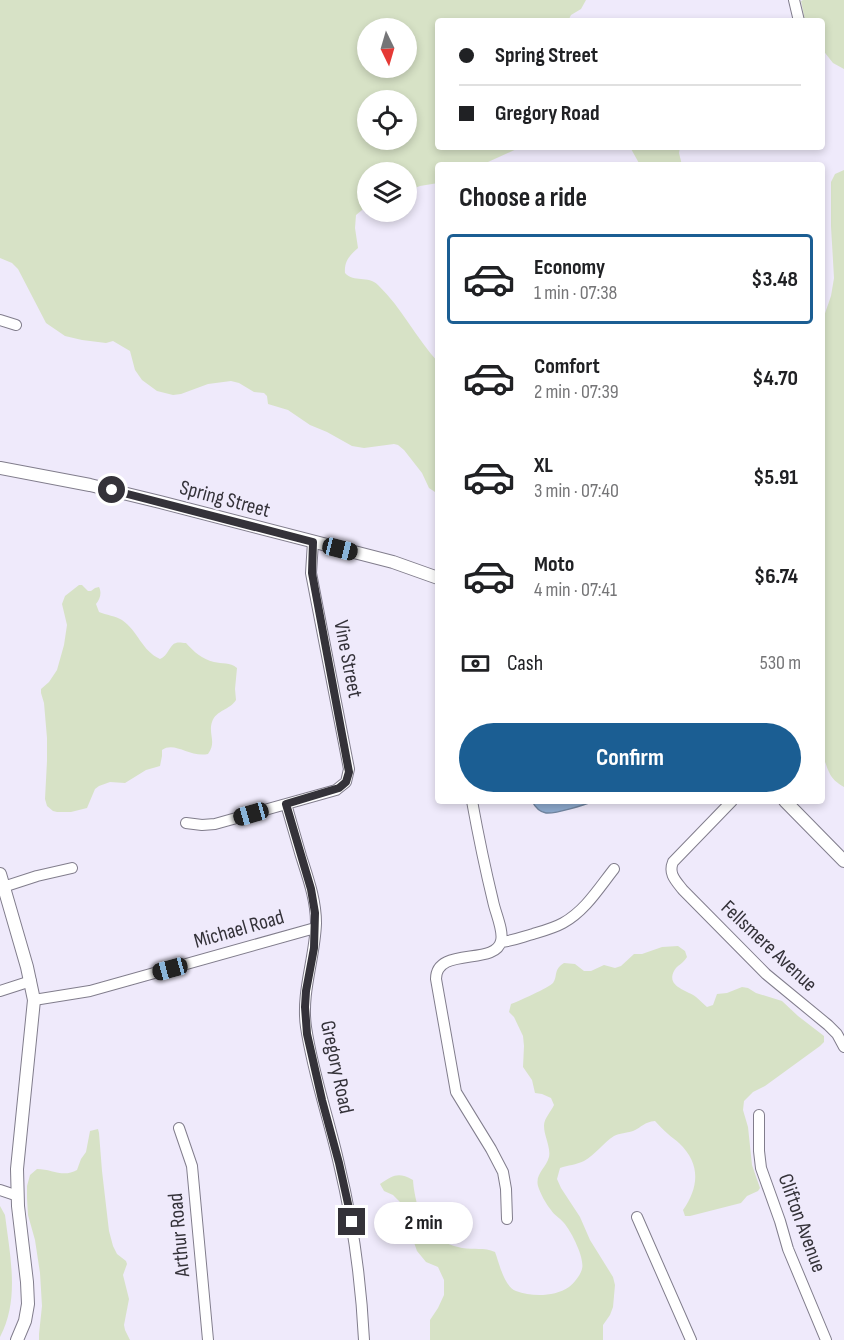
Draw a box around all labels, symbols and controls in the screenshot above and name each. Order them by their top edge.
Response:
north arrow [357,18,417,78]
map controls [357,18,417,222]
text: Spring Street [495,42,598,69]
button: locate [357,90,417,150]
text: Gregory Road [495,100,600,127]
button: layers [357,162,417,222]
text: Choose a ride [459,182,587,214]
icon: car [462,252,516,306]
text: Economy [534,254,605,281]
text: $3.48 [751,266,798,293]
text: 1 min · 07:38 [534,281,617,305]
icon: car [462,351,516,405]
text: Comfort [534,353,600,380]
text: $4.70 [752,365,798,392]
text: 2 min · 07:39 [534,380,619,404]
icon: car [462,450,516,504]
text: XL [534,452,553,479]
text: $5.91 [753,464,798,491]
street label: Spring Street [177,475,273,523]
route start [98,476,125,503]
text: 3 min · 07:40 [534,479,619,503]
car [320,536,360,562]
icon: car [462,549,516,603]
text: Moto [534,551,574,578]
text: $6.74 [754,563,798,590]
text: 4 min · 07:41 [534,578,617,602]
street label: Vine Street [328,618,368,700]
icon: cash [459,647,492,680]
text: Cash [507,650,543,677]
text: 530 m [760,651,801,675]
button: Confirm [459,723,801,792]
car [231,800,271,828]
street label: Fellsmere Avenue [716,895,822,997]
street label: Michael Road [191,904,287,954]
car [150,956,190,982]
street label: Gregory Road [315,1018,359,1116]
street label: Clifton Avenue [773,1170,831,1276]
street label: Arthur Road [163,1192,195,1279]
callout: 2 min [373,1201,472,1243]
route end [338,1208,365,1235]
text: 2 min [404,1211,443,1235]

